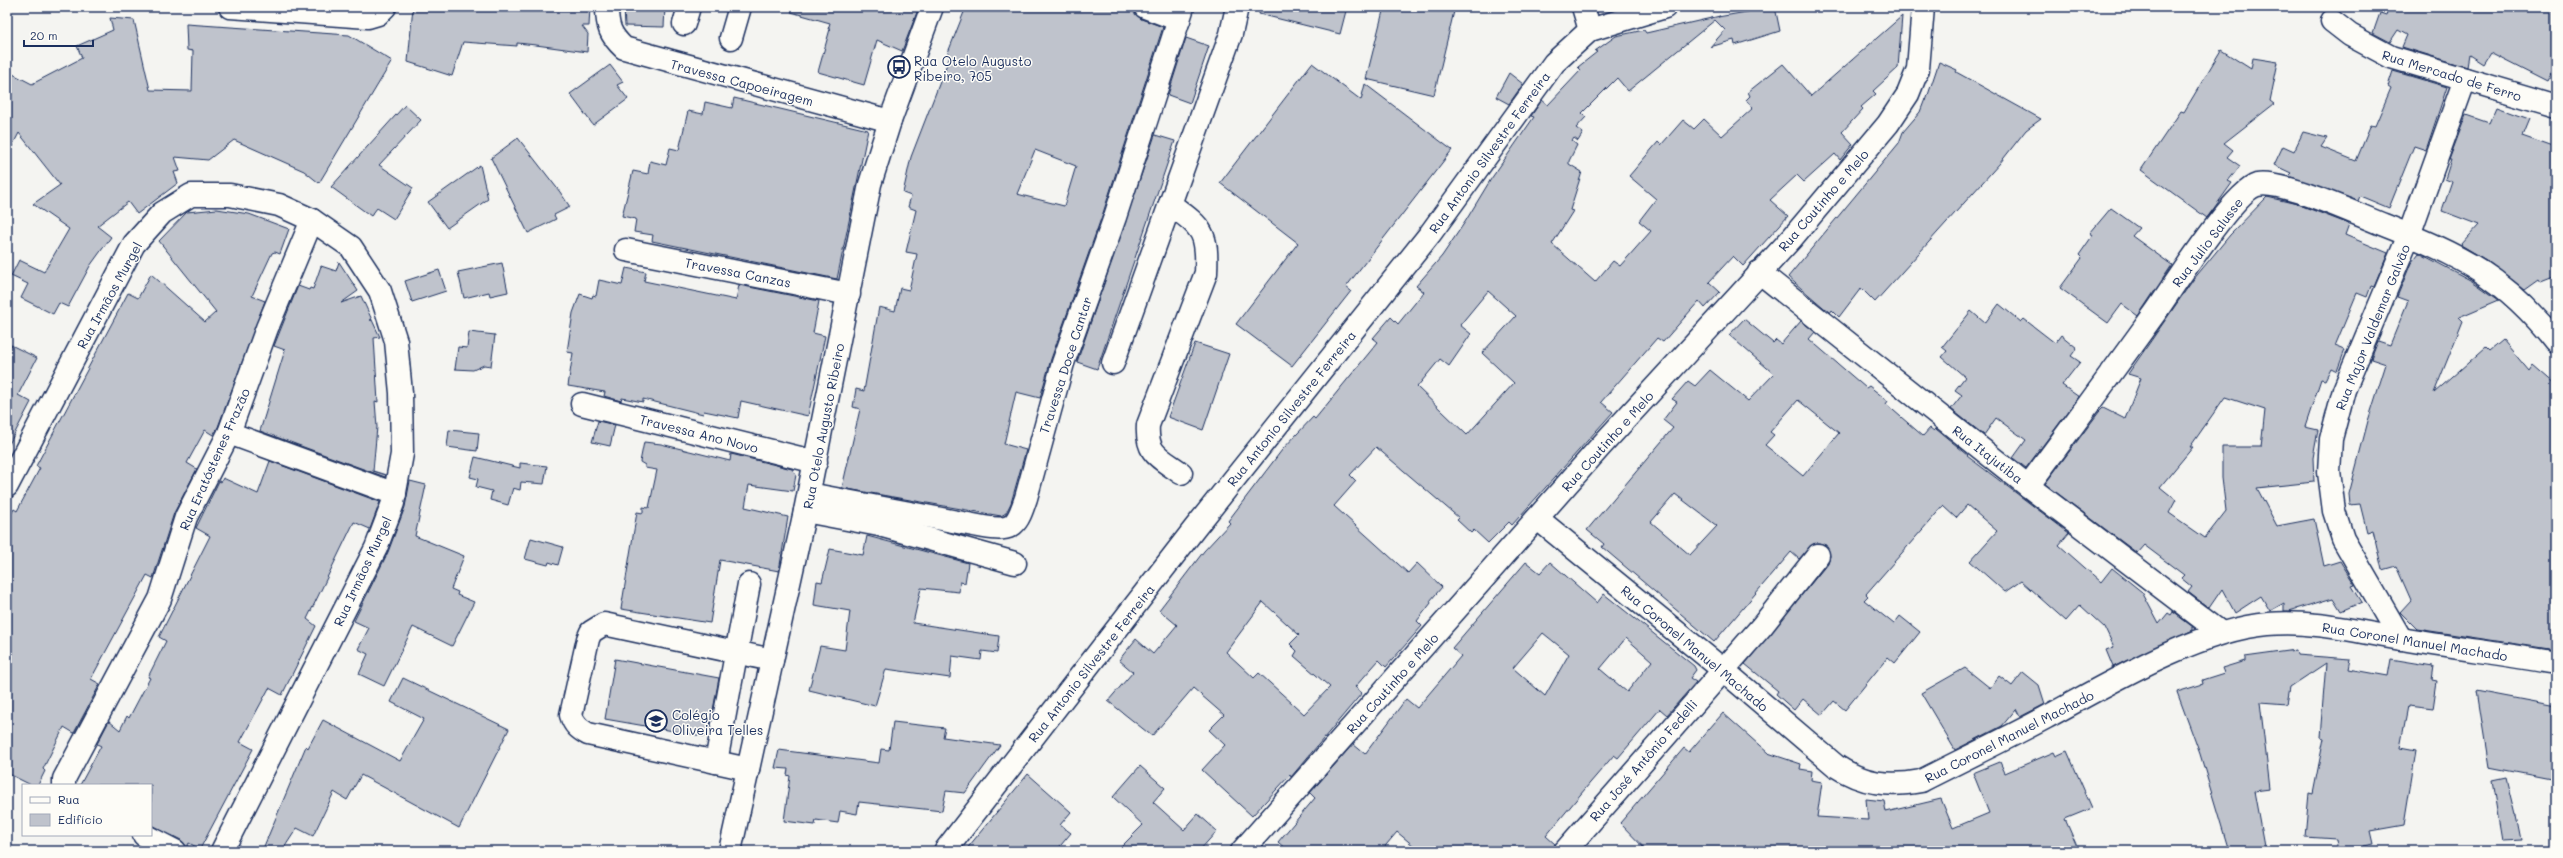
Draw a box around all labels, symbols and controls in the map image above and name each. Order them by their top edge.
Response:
scale bar [24,22,93,48]
text: 20 m [30,27,58,43]
street label: Rua Mercado de Ferro [2380,46,2524,104]
place label: Rua Otelo Augusto Ribeiro, 705 [914,52,1032,84]
bus stop icon: Rua Otelo Augusto Ribeiro, 705 [886,54,912,80]
street label: Travessa Capoeiragem [669,55,815,109]
street label: Rua Antonio Silvestre Ferreira [1425,68,1553,236]
street label: Rua Coutinho e Melo [1774,145,1872,254]
street label: Rua Julio Salusse [2168,194,2246,290]
street label: Rua Irmãos Murgel [73,239,145,351]
street label: Rua Major Valdemar Galvão [2331,241,2413,412]
street label: Travessa Canzas [683,253,793,291]
street label: Travessa Doce Cantar [1035,294,1095,436]
street label: Rua Antonio Silvestre Ferreira [1223,327,1359,489]
street label: Rua Otelo Augusto Ribeiro [799,341,847,510]
street label: Rua Eratóstenes Frazão [175,385,253,533]
street label: Rua Coutinho e Melo [1557,387,1657,495]
street label: Travessa Ano Novo [638,410,760,456]
street label: Rua Itajutiba [1949,421,2027,487]
street label: Rua Irmãos Murgel [329,513,395,629]
street label: Rua Antonio Silvestre Ferreira [1024,581,1158,745]
street label: Rua Coronel Manuel Machado [1618,581,1772,715]
street label: Rua Coronel Manuel Machado [2321,618,2509,664]
street label: Rua Coutinho e Melo [1342,629,1442,737]
street label: Rua Coronel Manuel Machado [1922,686,2097,786]
street label: Rua José Antônio Fedelli [1585,696,1701,824]
place label: Colégio Oliveira Telles [672,706,763,738]
school or university icon: Colégio Oliveira Telles [643,708,669,734]
legend [22,784,152,836]
text: Rua [58,791,80,807]
text: Edifício [58,811,102,827]

